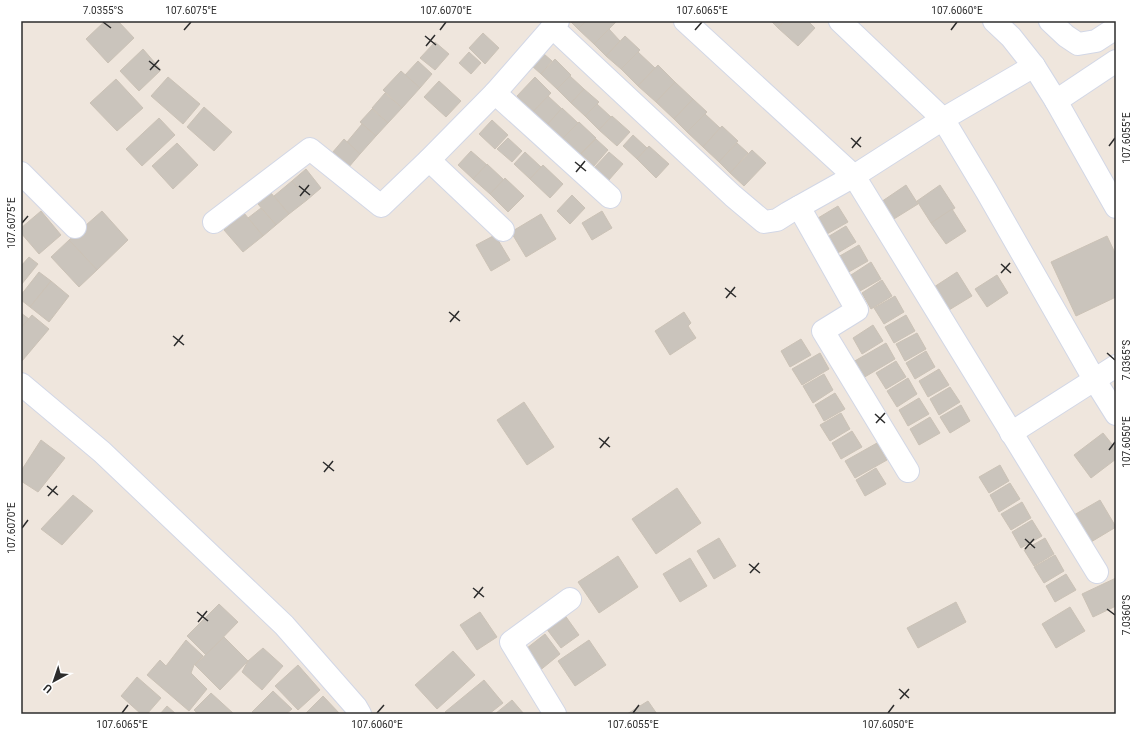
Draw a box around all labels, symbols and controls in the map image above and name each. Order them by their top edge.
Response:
text: 7.0355°S [83,5,123,16]
text: 107.6075°E [165,5,217,16]
text: 107.6070°E [420,5,472,16]
text: 107.6065°E [676,5,728,16]
text: 107.6060°E [931,5,983,16]
text: 107.6055°E [1121,112,1132,164]
text: 107.6075°E [6,197,17,249]
text: 7.0365°S [1121,340,1132,380]
text: 107.6050°E [1121,416,1132,468]
text: 107.6070°E [6,502,17,554]
text: 7.0360°S [1121,595,1132,635]
north arrow [34,661,74,701]
text: U [41,681,55,696]
text: 107.6065°E [96,719,148,730]
text: 107.6060°E [351,719,403,730]
text: 107.6055°E [607,719,659,730]
text: 107.6050°E [862,719,914,730]

